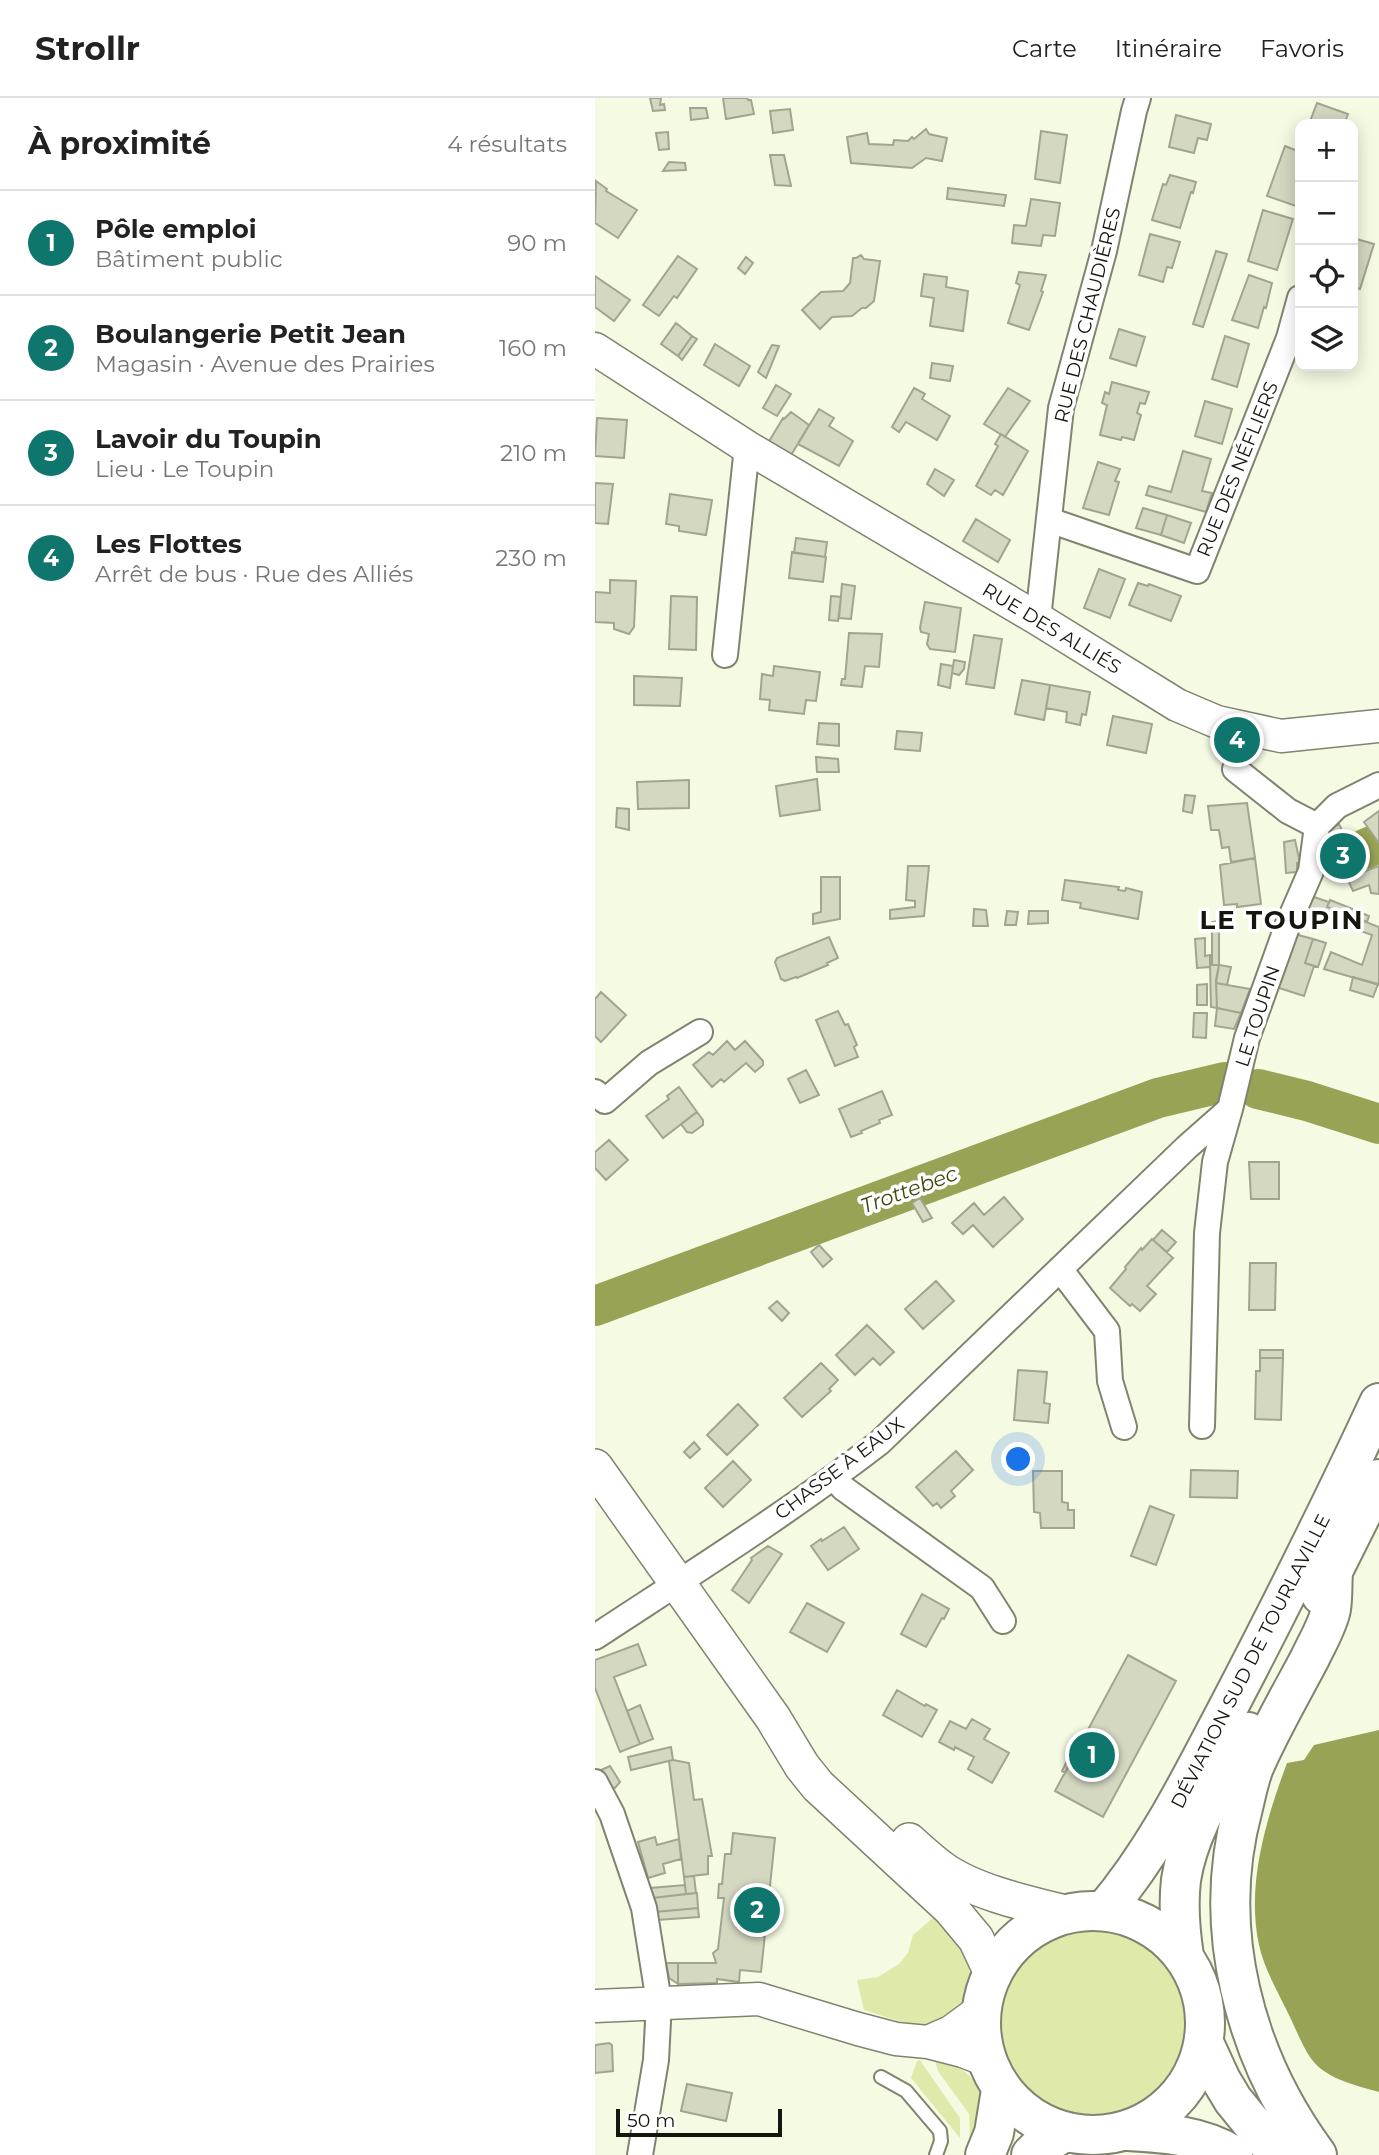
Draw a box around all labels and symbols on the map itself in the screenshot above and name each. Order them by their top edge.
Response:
street label: RUE DES CHAUDIÈRES [1050,205,1125,425]
street label: RUE DES NÉFLIERS [1192,378,1283,560]
street label: RUE DES ALLIÉS [978,578,1125,679]
pin: 4 [1214,714,1260,766]
pin: 3 [1320,830,1366,882]
district label: LE TOUPIN [1199,904,1365,936]
street label: LE TOUPIN [1230,963,1285,1070]
water label: Trottebec [857,1160,961,1219]
street label: CHASSE À EAUX [770,1412,909,1524]
your location [1001,1442,1035,1476]
street label: DÉVIATION SUD DE TOURLAVILLE [1166,1510,1335,1812]
pin: 1 [1069,1729,1115,1781]
pin: 2 [734,1884,780,1936]
scale bar [616,2106,782,2138]

